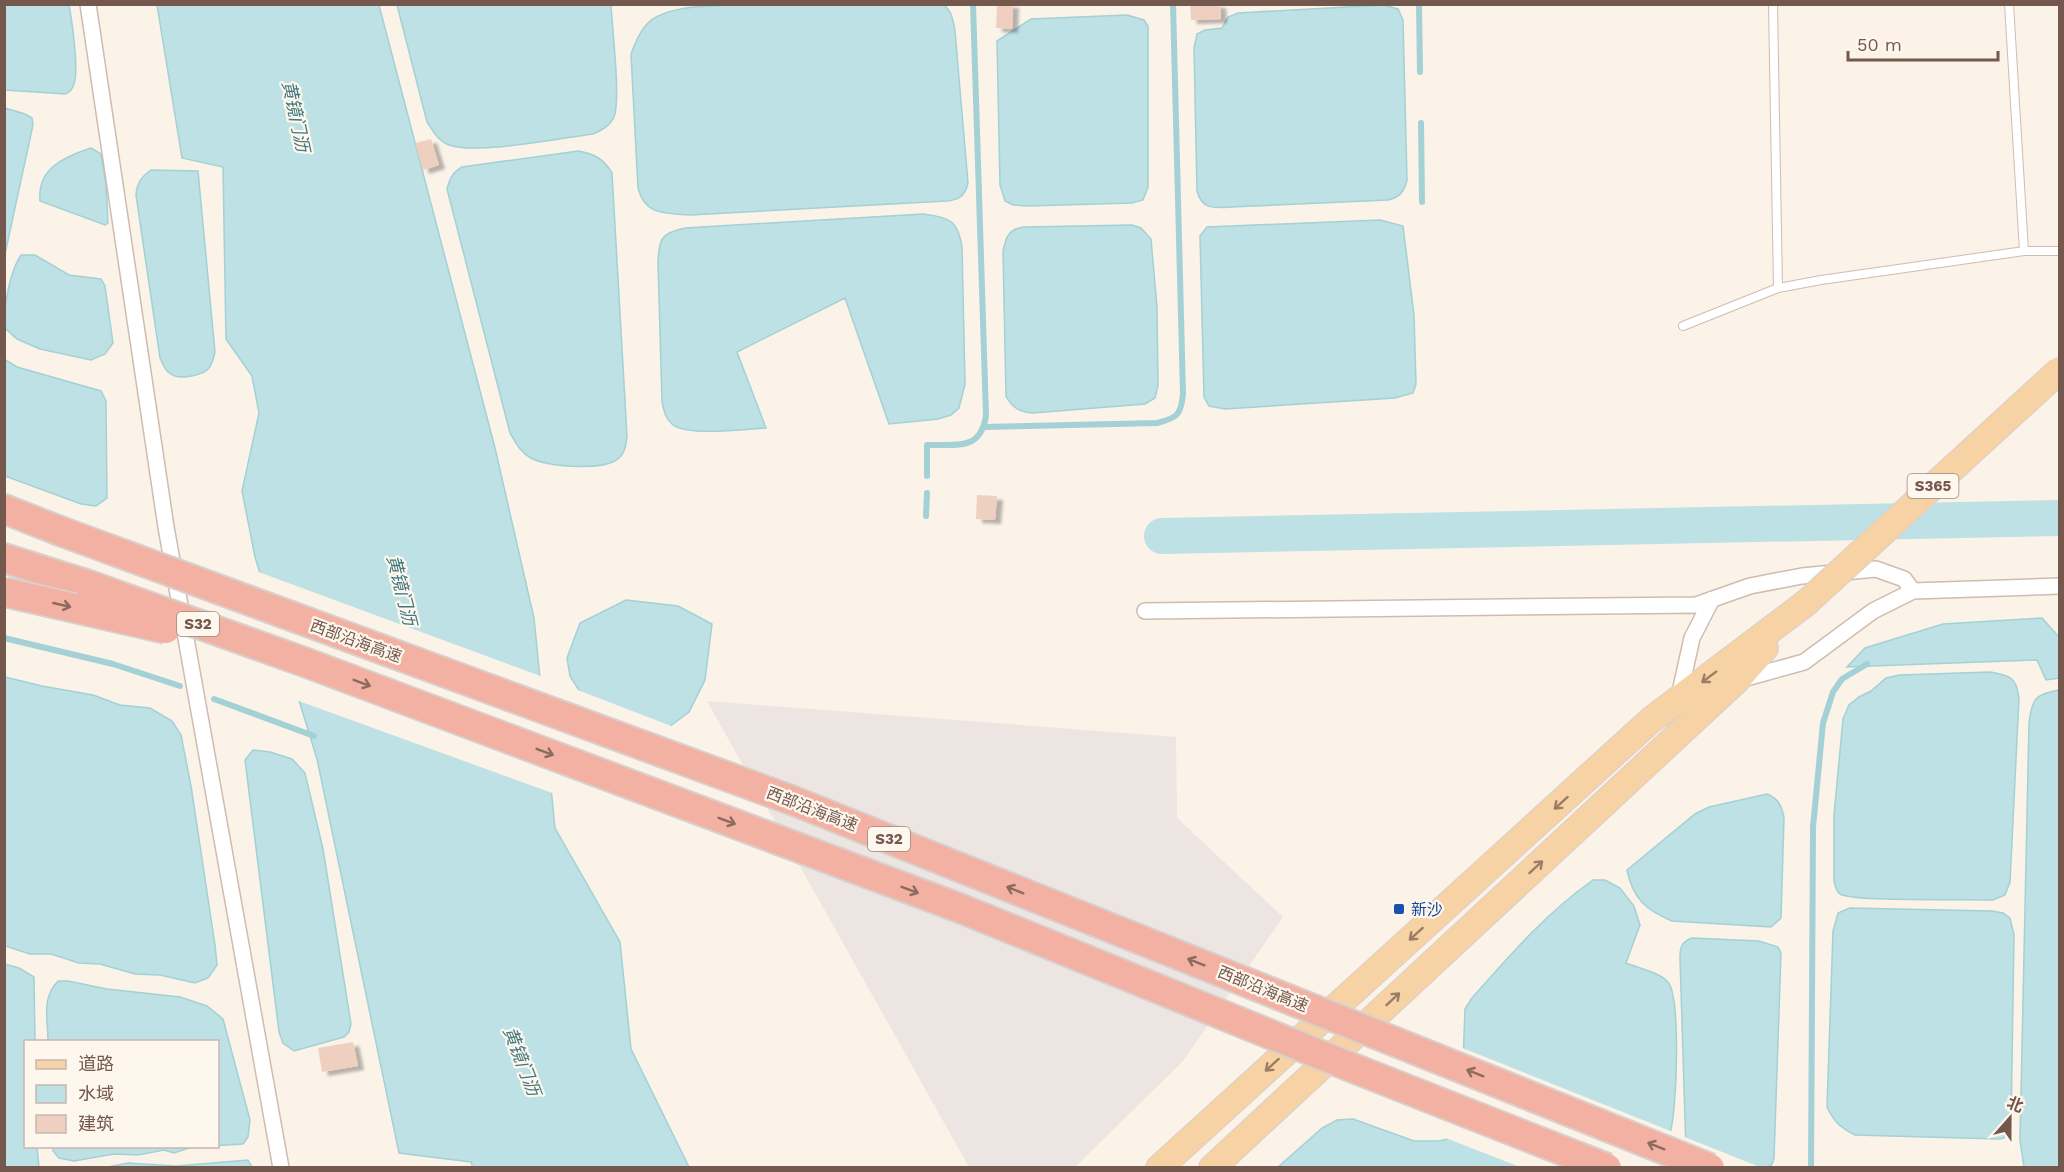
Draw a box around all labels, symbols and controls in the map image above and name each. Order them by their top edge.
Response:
scale bar [1848,24,1998,62]
text: 50 m [1857,34,1902,55]
water label: 黄镜门沥 [278,79,314,156]
road number: S365 [1908,474,1958,498]
water label: 黄镜门沥 [383,553,422,630]
one-way arrow [51,600,71,611]
road number: S32 [177,612,219,636]
street label: 西部沿海高速 [308,616,404,666]
one-way arrow [1702,670,1718,683]
one-way arrow [352,679,371,690]
one-way arrow [535,748,554,759]
street label: 西部沿海高速 [764,783,860,835]
one-way arrow [1553,796,1568,810]
one-way arrow [717,816,736,827]
road number: S32 [868,827,910,851]
one-way arrow [1529,860,1544,874]
one-way arrow [1006,884,1025,895]
one-way arrow [900,885,918,896]
place label: 新沙 [1411,900,1443,919]
marker: 新沙 [1392,902,1406,916]
one-way arrow [1409,927,1424,941]
one-way arrow [1187,956,1206,967]
street label: 西部沿海高速 [1215,962,1311,1016]
one-way arrow [1386,992,1401,1006]
water label: 黄镜门沥 [499,1024,546,1101]
legend [24,1040,219,1148]
text: 道路 [78,1053,114,1074]
one-way arrow [1265,1058,1280,1072]
one-way arrow [1466,1067,1484,1078]
text: 水域 [78,1083,114,1104]
north arrow [1980,1088,2040,1148]
text: 北 [2004,1093,2026,1116]
text: 建筑 [78,1113,114,1134]
one-way arrow [1647,1140,1665,1151]

